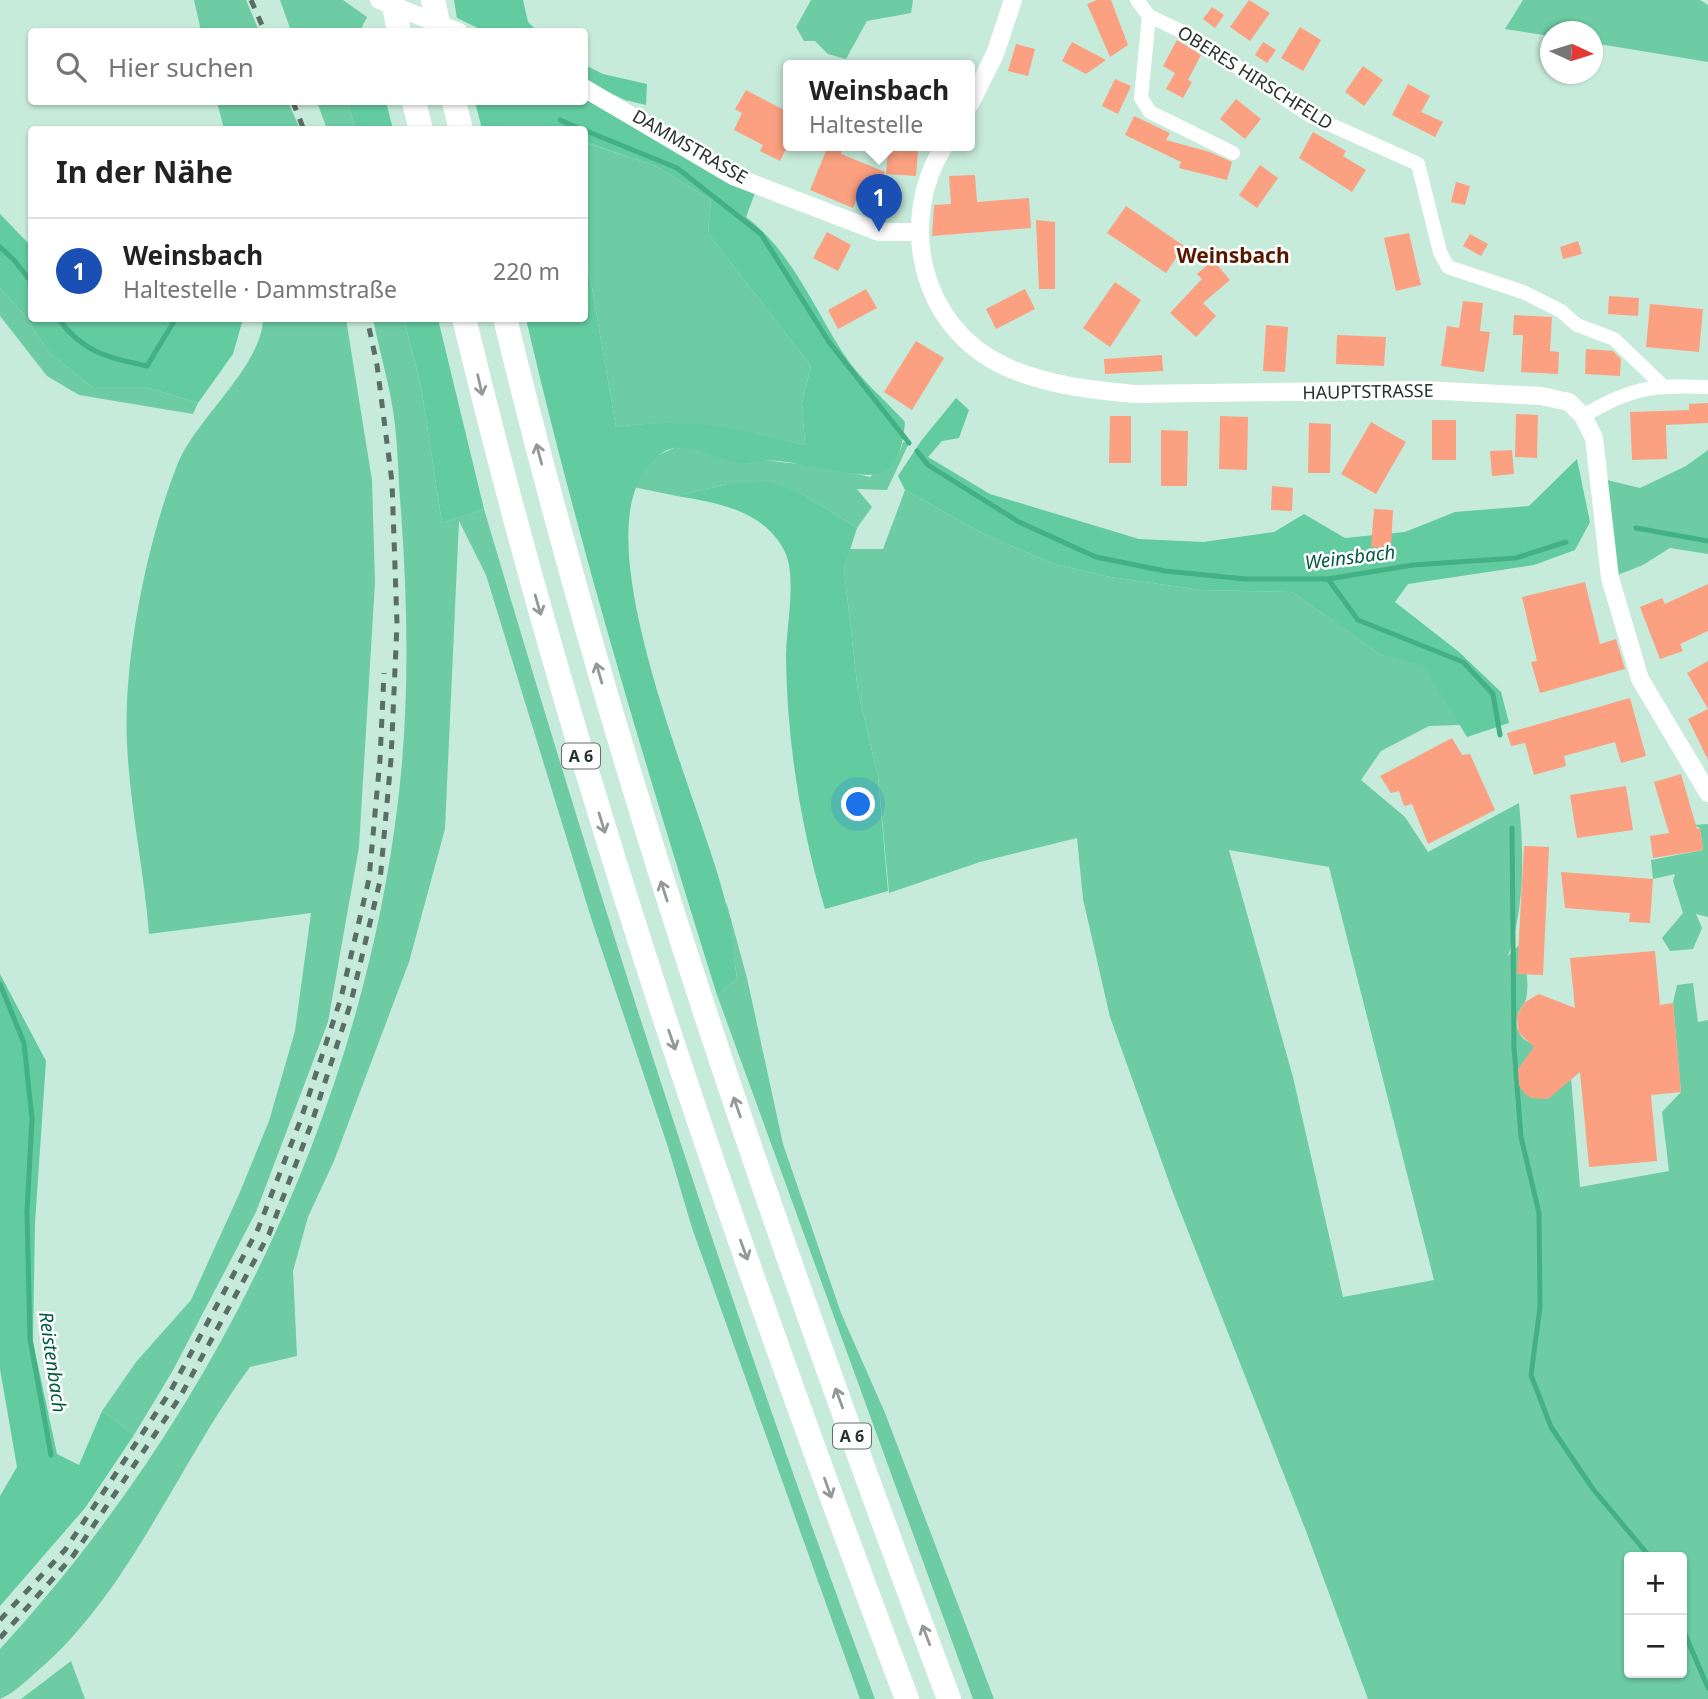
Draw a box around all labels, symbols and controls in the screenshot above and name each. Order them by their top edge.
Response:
street label: OBERES HIRSCHFELD [1173,20,1338,135]
north arrow [1540,21,1603,84]
search box [28,28,588,105]
icon: search [52,48,90,86]
text: Hier suchen [108,49,254,85]
popup [783,60,975,151]
text: Weinsbach [809,72,949,108]
street label: DAMMSTRASSE [629,103,752,189]
text: Haltestelle [809,108,923,140]
text: In der Nähe [56,151,233,192]
pin: 1 [856,174,902,232]
text: Weinsbach [123,237,263,273]
district label: Weinsbach [1176,241,1290,269]
text: 1 [72,255,86,287]
text: 220 m [493,255,560,287]
text: Haltestelle · Dammstraße [123,273,397,305]
one-way arrow [474,373,487,396]
street label: HAUPTSTRASSE [1302,378,1434,404]
one-way arrow [532,443,545,466]
water label: Weinsbach [1303,539,1397,575]
one-way arrow [532,594,545,616]
one-way arrow [591,663,604,685]
road number: A 6 [562,744,600,768]
your location [841,787,875,821]
one-way arrow [596,812,609,834]
one-way arrow [657,881,669,903]
one-way arrow [667,1028,679,1050]
one-way arrow [730,1096,742,1118]
one-way arrow [739,1239,751,1261]
water label: Reistenbach [33,1310,73,1414]
one-way arrow [832,1388,844,1410]
road number: A 6 [833,1424,871,1448]
one-way arrow [823,1476,835,1498]
map controls [1624,1552,1687,1678]
button: + [1624,1552,1687,1615]
button: − [1624,1615,1687,1678]
one-way arrow [918,1625,931,1647]

